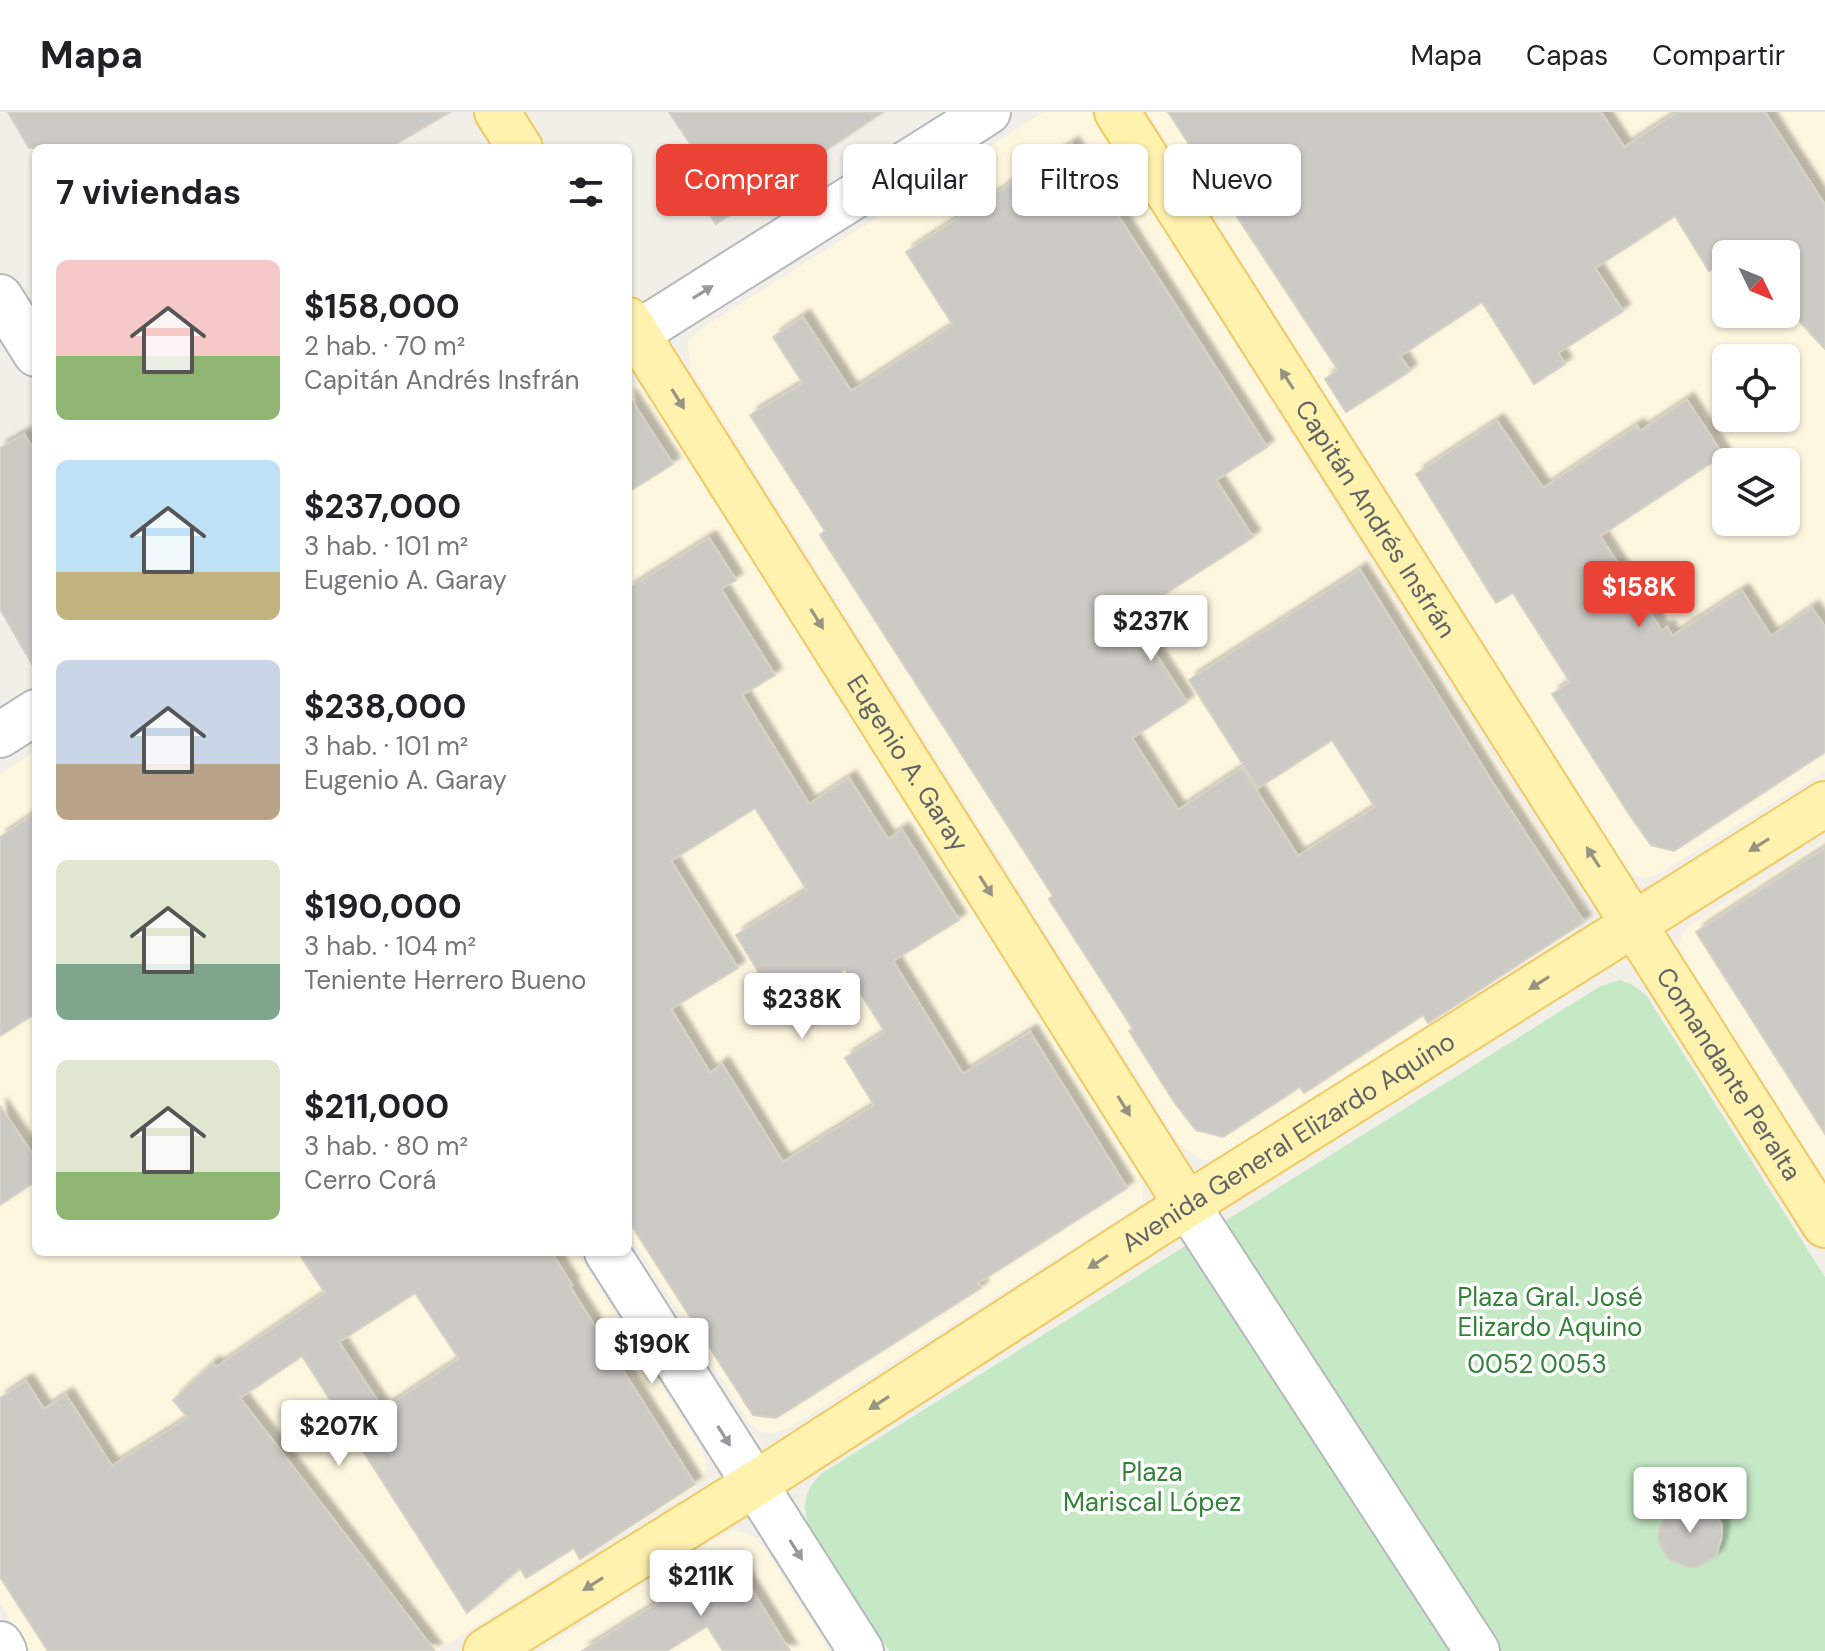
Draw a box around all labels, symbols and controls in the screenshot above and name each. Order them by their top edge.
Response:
text: Mapa [40,30,143,80]
text: Mapa [1411,37,1482,74]
text: Capas [1526,37,1608,74]
text: Compartir [1652,37,1785,74]
chip: Comprar [656,144,827,216]
chip: Alquilar [843,144,996,216]
chip: Filtros [1012,144,1148,216]
chip: Nuevo [1164,144,1301,216]
text: 7 viviendas [56,170,241,215]
icon: filters [564,170,608,214]
north arrow [1712,240,1800,328]
map controls [1712,240,1800,536]
text: $158,000 [304,284,460,329]
one-way arrow [692,284,713,299]
icon: home [120,292,216,388]
text: 2 hab. · 70 m² [304,329,465,363]
button: locate [1712,344,1800,432]
text: Capitán Andrés Insfrán [304,363,579,397]
one-way arrow [1280,368,1295,389]
one-way arrow [671,388,685,410]
street label: Capitán Andrés Insfrán [1287,393,1464,644]
button: layers [1712,448,1800,536]
text: $237,000 [304,484,461,529]
icon: home [120,492,216,588]
text: 3 hab. · 101 m² [304,529,468,563]
pin: $158K [1583,561,1695,629]
text: Eugenio A. Garay [304,563,507,597]
text: $158K [1602,570,1676,604]
pin: $237K [1095,595,1207,663]
text: $237K [1112,604,1190,638]
one-way arrow [809,608,823,630]
street label: Eugenio A. Garay [839,668,976,858]
text: $238,000 [304,684,466,729]
icon: home [120,692,216,788]
text: 3 hab. · 101 m² [304,729,468,763]
text: Eugenio A. Garay [304,763,507,797]
one-way arrow [1748,838,1770,852]
one-way arrow [1585,847,1600,868]
one-way arrow [978,876,993,897]
text: $190,000 [304,884,462,929]
icon: home [120,892,216,988]
text: 3 hab. · 104 m² [304,929,476,963]
street label: Comandante Peralta [1648,961,1809,1187]
text: Teniente Herrero Bueno [304,963,587,997]
pin: $238K [746,973,858,1041]
one-way arrow [1528,976,1550,990]
text: $238K [762,982,842,1016]
street label: Avenida General Elizardo Aquino [1115,1024,1461,1260]
text: $211,000 [304,1084,449,1129]
icon: home [120,1092,216,1188]
one-way arrow [1117,1095,1131,1117]
text: 3 hab. · 80 m² [304,1129,468,1163]
text: Cerro Corá [304,1163,436,1197]
one-way arrow [1087,1255,1108,1270]
park label: Plaza Gral. José Elizardo Aquino [1457,1280,1643,1344]
pin: $190K [596,1318,708,1386]
text: $190K [614,1327,690,1361]
park label: 0052 0053 [1467,1347,1607,1381]
one-way arrow [868,1396,890,1410]
pin: $207K [283,1400,395,1468]
text: $207K [299,1409,379,1443]
one-way arrow [716,1425,730,1447]
park label: Plaza Mariscal López [1063,1455,1241,1519]
pin: $180K [1634,1467,1746,1535]
text: $180K [1652,1476,1728,1510]
one-way arrow [789,1539,803,1561]
pin: $211K [645,1550,757,1618]
text: $211K [668,1559,734,1593]
one-way arrow [582,1577,604,1591]

